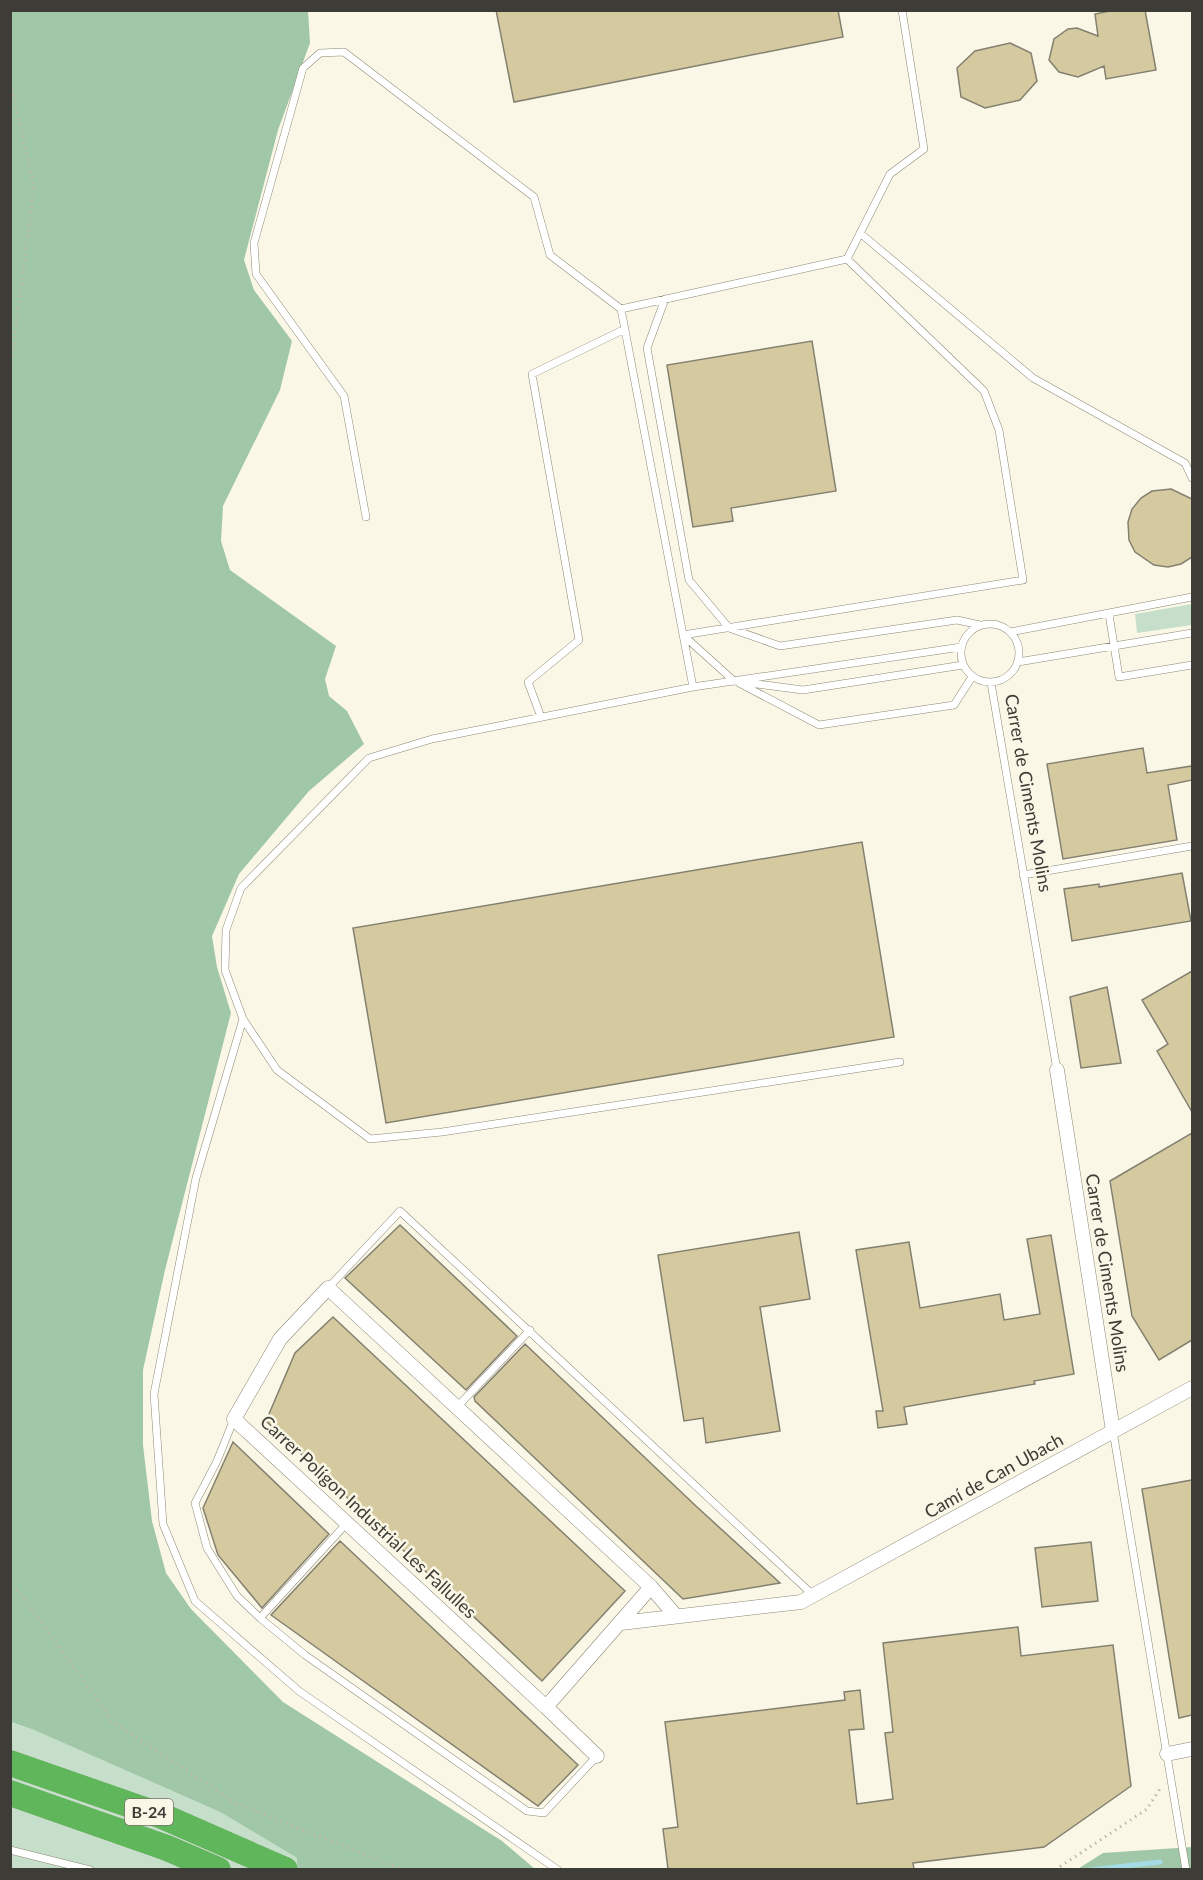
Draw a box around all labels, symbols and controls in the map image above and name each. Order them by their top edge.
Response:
street label: Carrer de Ciments Molins [1001,692,1057,894]
street label: Carrer de Ciments Molins [1081,1172,1135,1374]
street label: Carrer Polígon Industrial Les Fallulles [256,1410,482,1623]
street label: Camí de Can Ubach [920,1428,1067,1522]
road number: B-24 [125,1799,173,1825]

